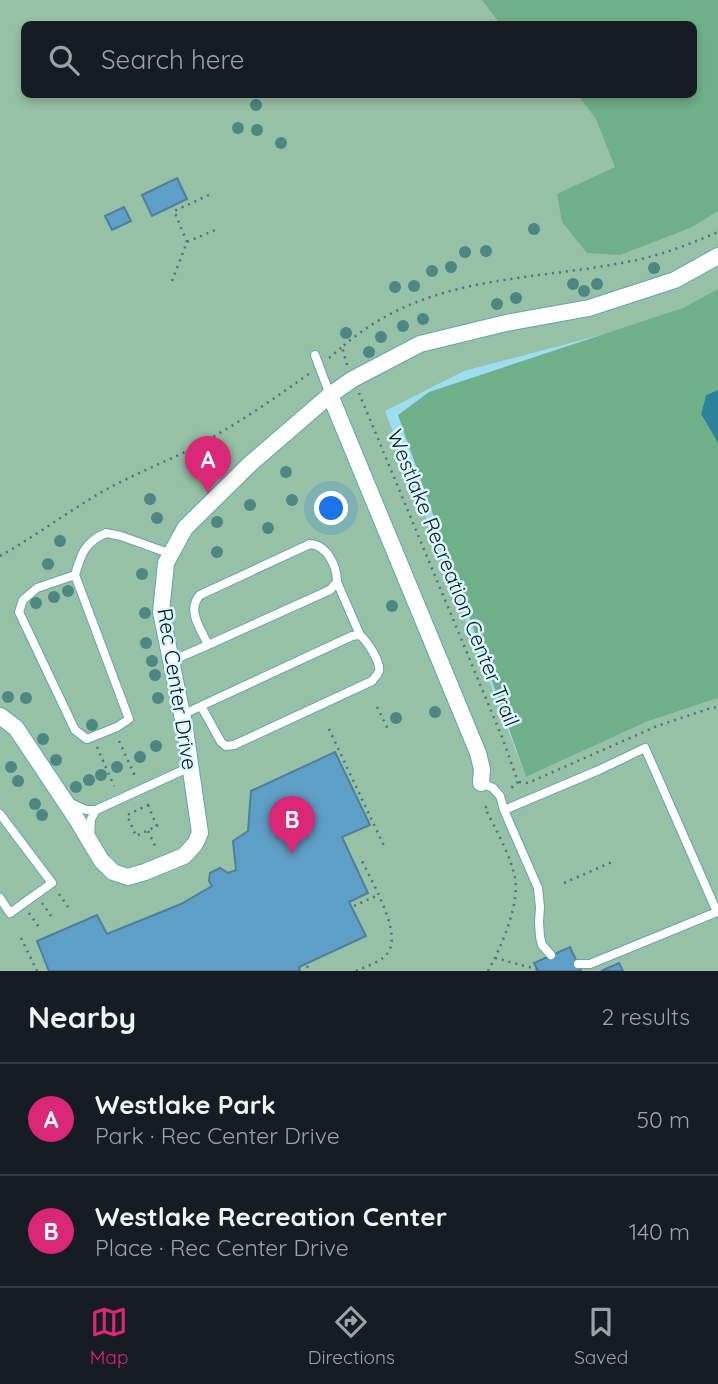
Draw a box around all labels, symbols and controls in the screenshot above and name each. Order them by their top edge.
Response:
search box [21,21,697,98]
icon: search [45,41,83,79]
text: Search here [101,43,245,76]
street label: Westlake Recreation Center Trail [382,426,525,730]
pin: A [185,436,231,494]
your location [314,491,348,525]
street label: Rec Center Drive [152,606,204,772]
pin: B [269,796,315,854]
text: Nearby [28,998,136,1036]
text: 2 results [601,1002,690,1031]
text: Westlake Park [95,1088,276,1121]
text: A [44,1105,58,1134]
text: 50 m [637,1105,690,1134]
text: Park · Rec Center Drive [95,1121,340,1150]
text: Westlake Recreation Center [95,1200,447,1233]
text: B [43,1217,59,1246]
text: 140 m [629,1217,690,1246]
text: Place · Rec Center Drive [95,1233,349,1262]
tab: Map [90,1303,128,1369]
tab: Directions [308,1303,395,1369]
tab: Saved [574,1303,628,1369]

